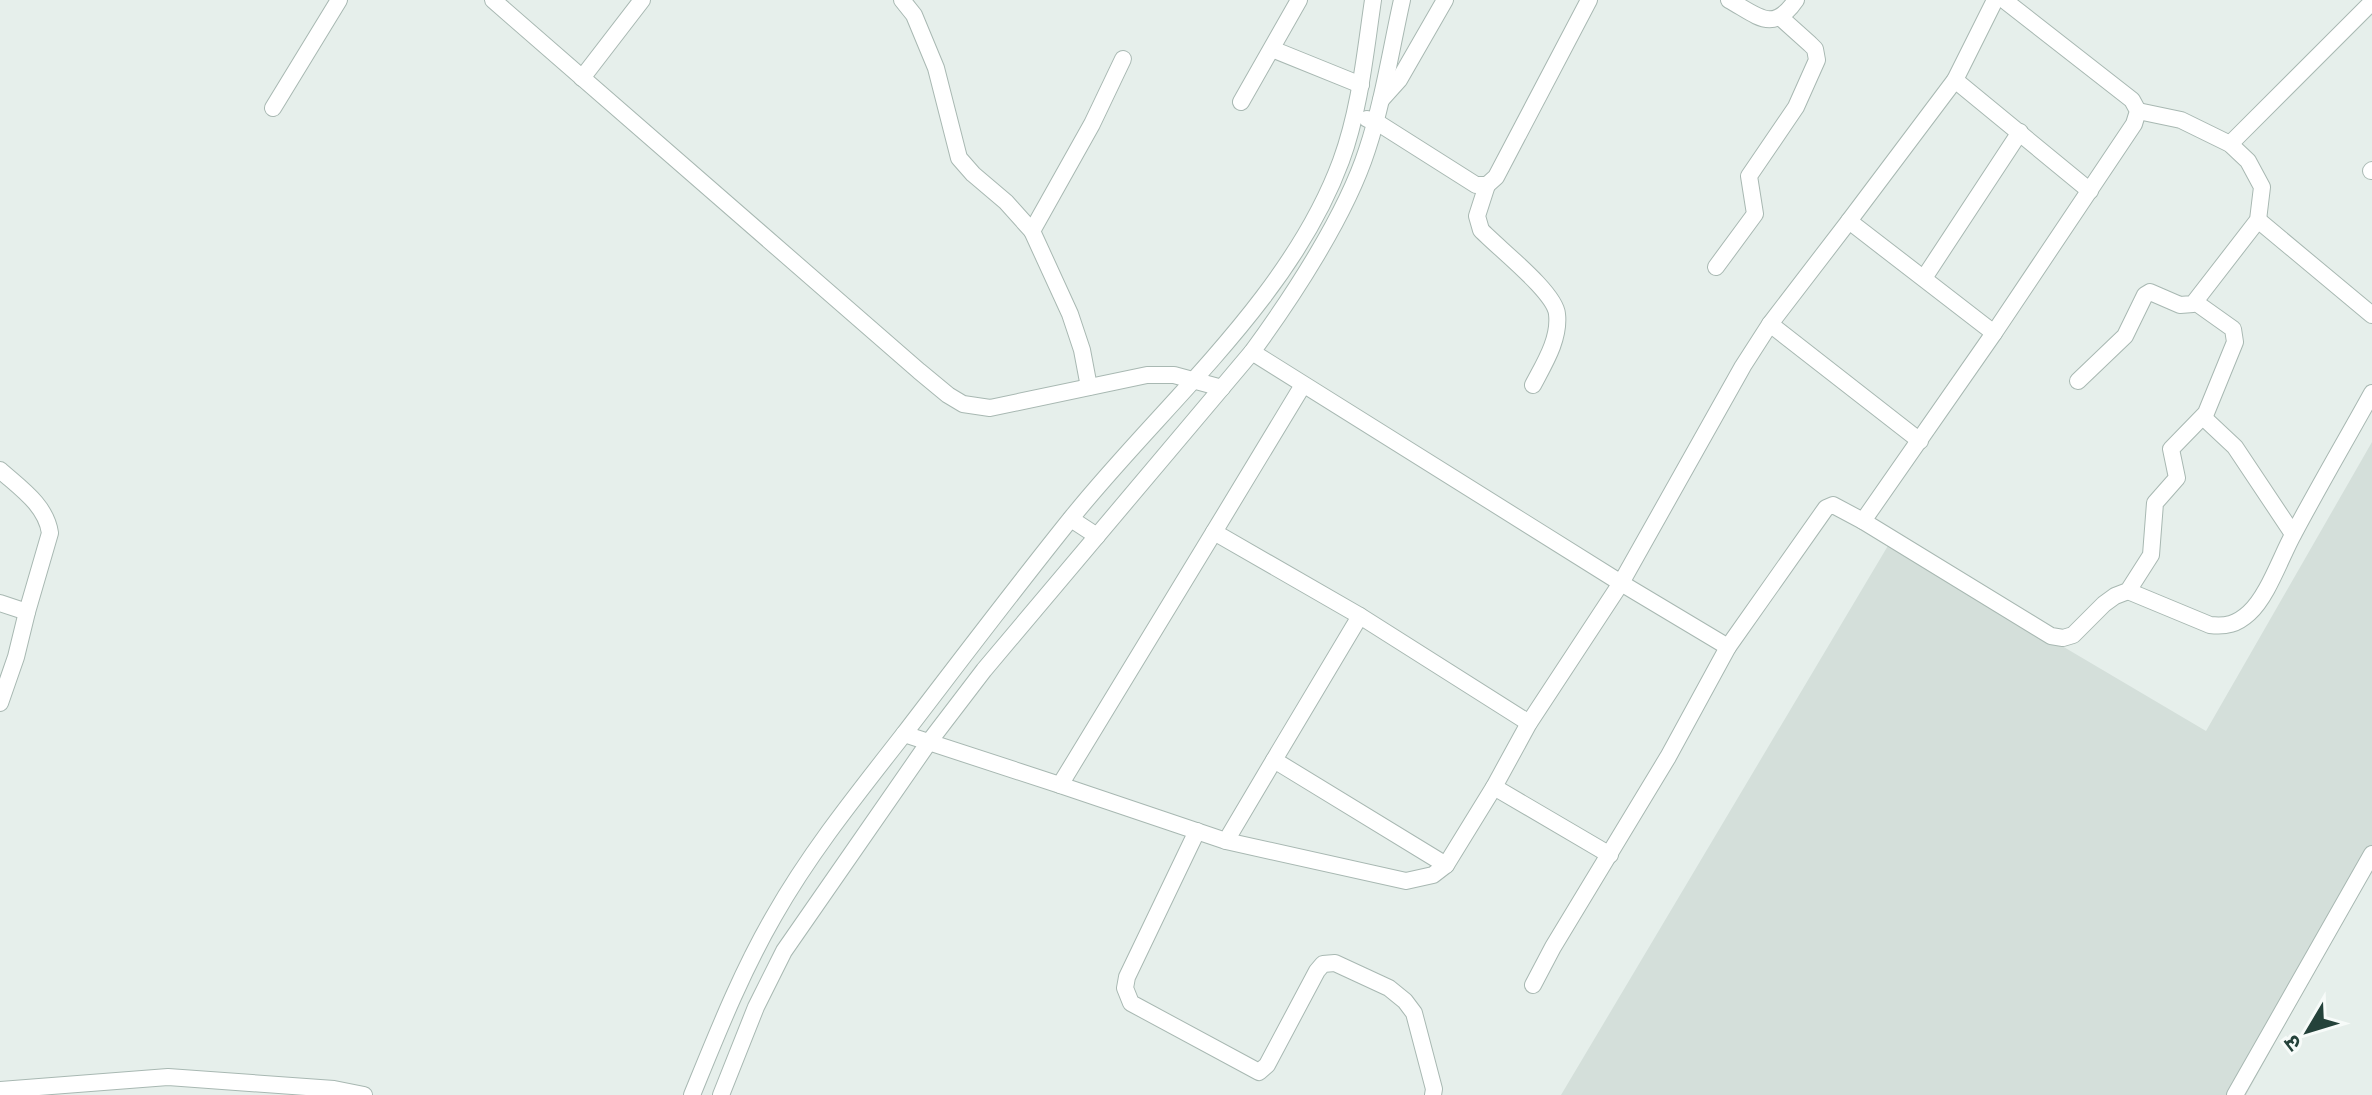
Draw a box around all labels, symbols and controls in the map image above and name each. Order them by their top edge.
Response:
north arrow [2268,991,2348,1071]
text: उ [2278,1029,2307,1056]

